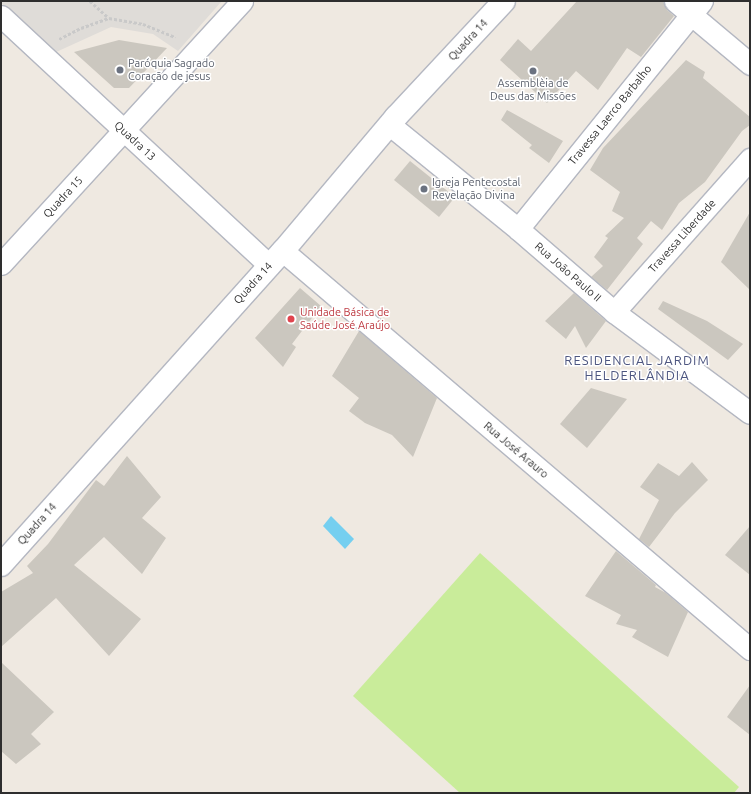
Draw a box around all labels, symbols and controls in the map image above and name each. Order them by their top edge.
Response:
street label: Quadra 14 [446,17,490,63]
place label: Paróquia Sagrado Coração de jesus [128,57,215,83]
street label: Travessa Laerco Barbalho [566,62,654,168]
marker: Paróquia Sagrado Coração de jesus [115,65,125,75]
marker: Assemblèia de Deus das Missões [528,66,538,76]
place label: Assemblèia de Deus das Missões [490,77,576,103]
street label: Quadra 13 [112,119,158,163]
street label: Quadra 15 [41,174,85,220]
place label: Igreja Pentecostal Revelação Divina [432,176,520,202]
marker: Igreja Pentecostal Revelação Divina [419,184,429,194]
street label: Travessa Liberdade [646,197,718,275]
street label: Rua João Paulo II [532,240,604,304]
street label: Quadra 14 [231,259,275,307]
place label: Unidade Básica de Saúde José Araújo [300,306,390,332]
marker: Unidade Básica de Saúde José Araújo [285,313,297,325]
district label: RESIDENCIAL JARDIM HELDERLÂNDIA [564,353,710,384]
street label: Rua José Arauro [481,419,551,481]
street label: Quadra 14 [15,500,59,548]

